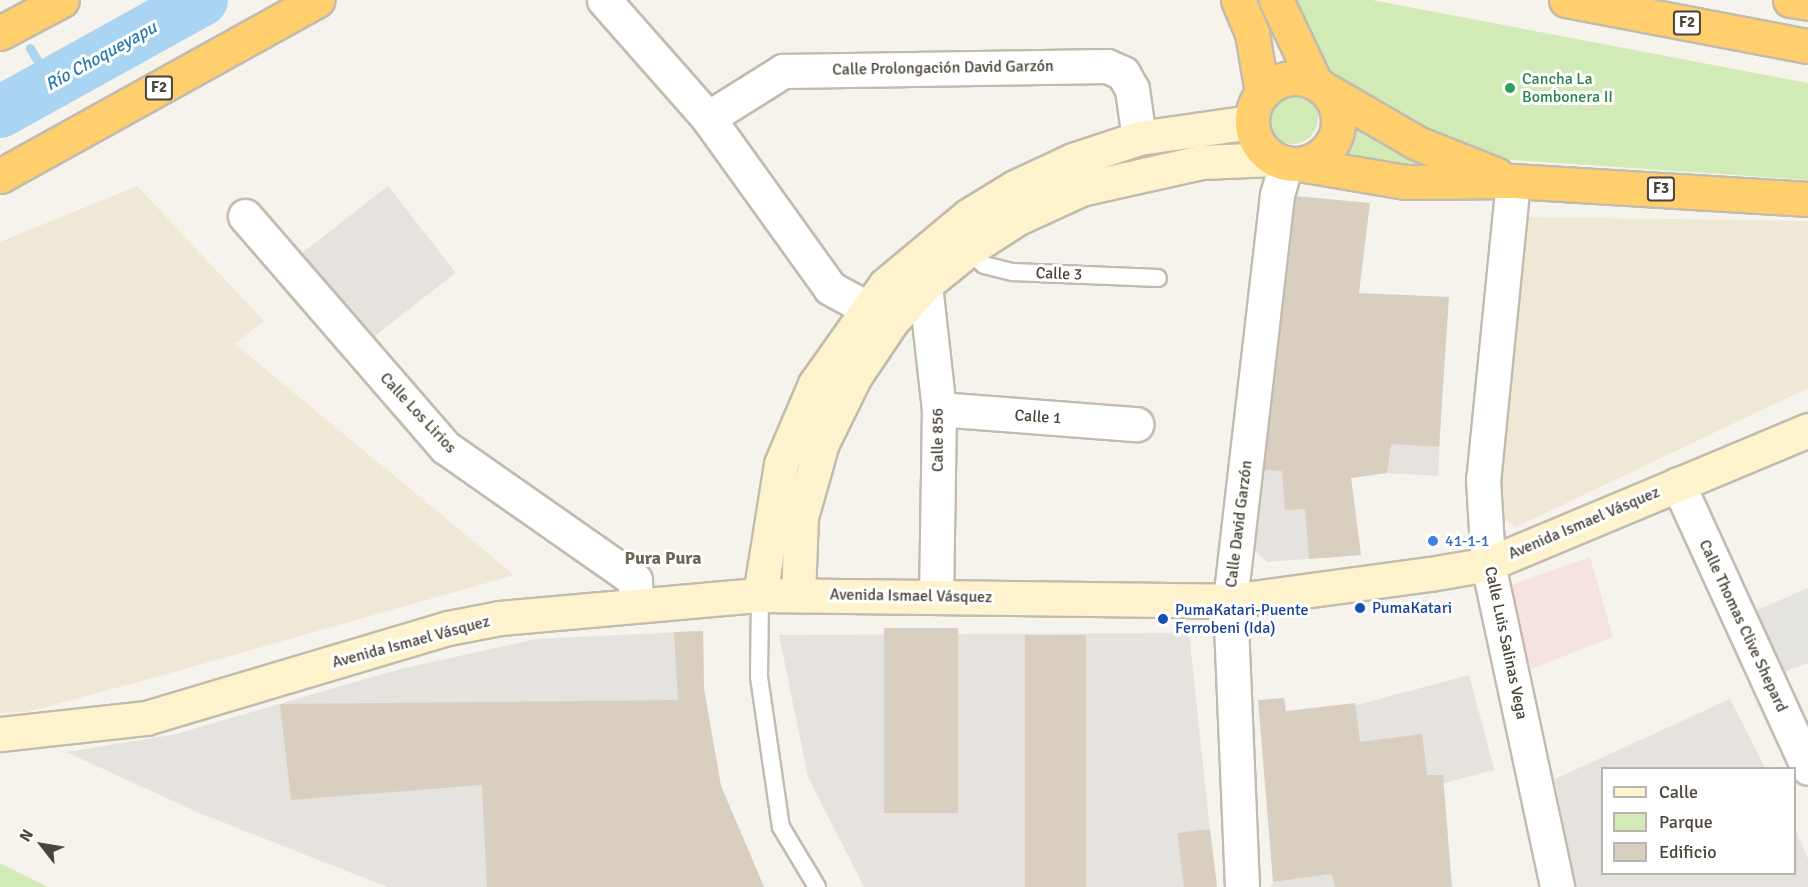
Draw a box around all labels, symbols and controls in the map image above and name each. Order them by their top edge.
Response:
road number: F2 [1672,11,1702,35]
water label: Río Choqueyapu [42,17,160,95]
street label: Calle Prolongación David Garzón [832,56,1054,80]
place label: Cancha La Bombonera II [1522,69,1613,107]
road number: F2 [144,76,174,100]
marker: Cancha La Bombonera II [1503,81,1517,95]
road number: F3 [1646,177,1676,201]
street label: Calle 3 [1035,264,1083,284]
street label: Calle Los Lirios [376,369,460,457]
street label: Calle 1 [1014,406,1062,428]
street label: Calle 856 [928,408,948,472]
street label: Calle David Garzón [1222,459,1256,589]
street label: Avenida Ismael Vásquez [1505,482,1663,564]
place label: 41-1-1 [1445,531,1490,551]
marker: 41-1-1 [1426,534,1440,548]
street label: Calle Thomas Clive Shepard [1695,537,1791,715]
district label: Pura Pura [625,547,701,569]
street label: Calle Luis Salinas Vega [1480,565,1532,721]
street label: Avenida Ismael Vásquez [830,585,992,607]
place label: PumaKatari [1372,598,1452,618]
place label: PumaKatari-Puente Ferrobeni (Ida) [1175,600,1309,638]
marker: PumaKatari [1353,601,1367,615]
street label: Avenida Ismael Vásquez [330,612,492,672]
marker: PumaKatari-Puente Ferrobeni (Ida) [1156,612,1170,626]
legend [1601,767,1796,875]
text: Calle [1659,781,1698,803]
text: Parque [1659,811,1713,833]
north arrow [12,815,72,875]
text: N [15,826,38,846]
text: Edificio [1659,841,1717,863]

